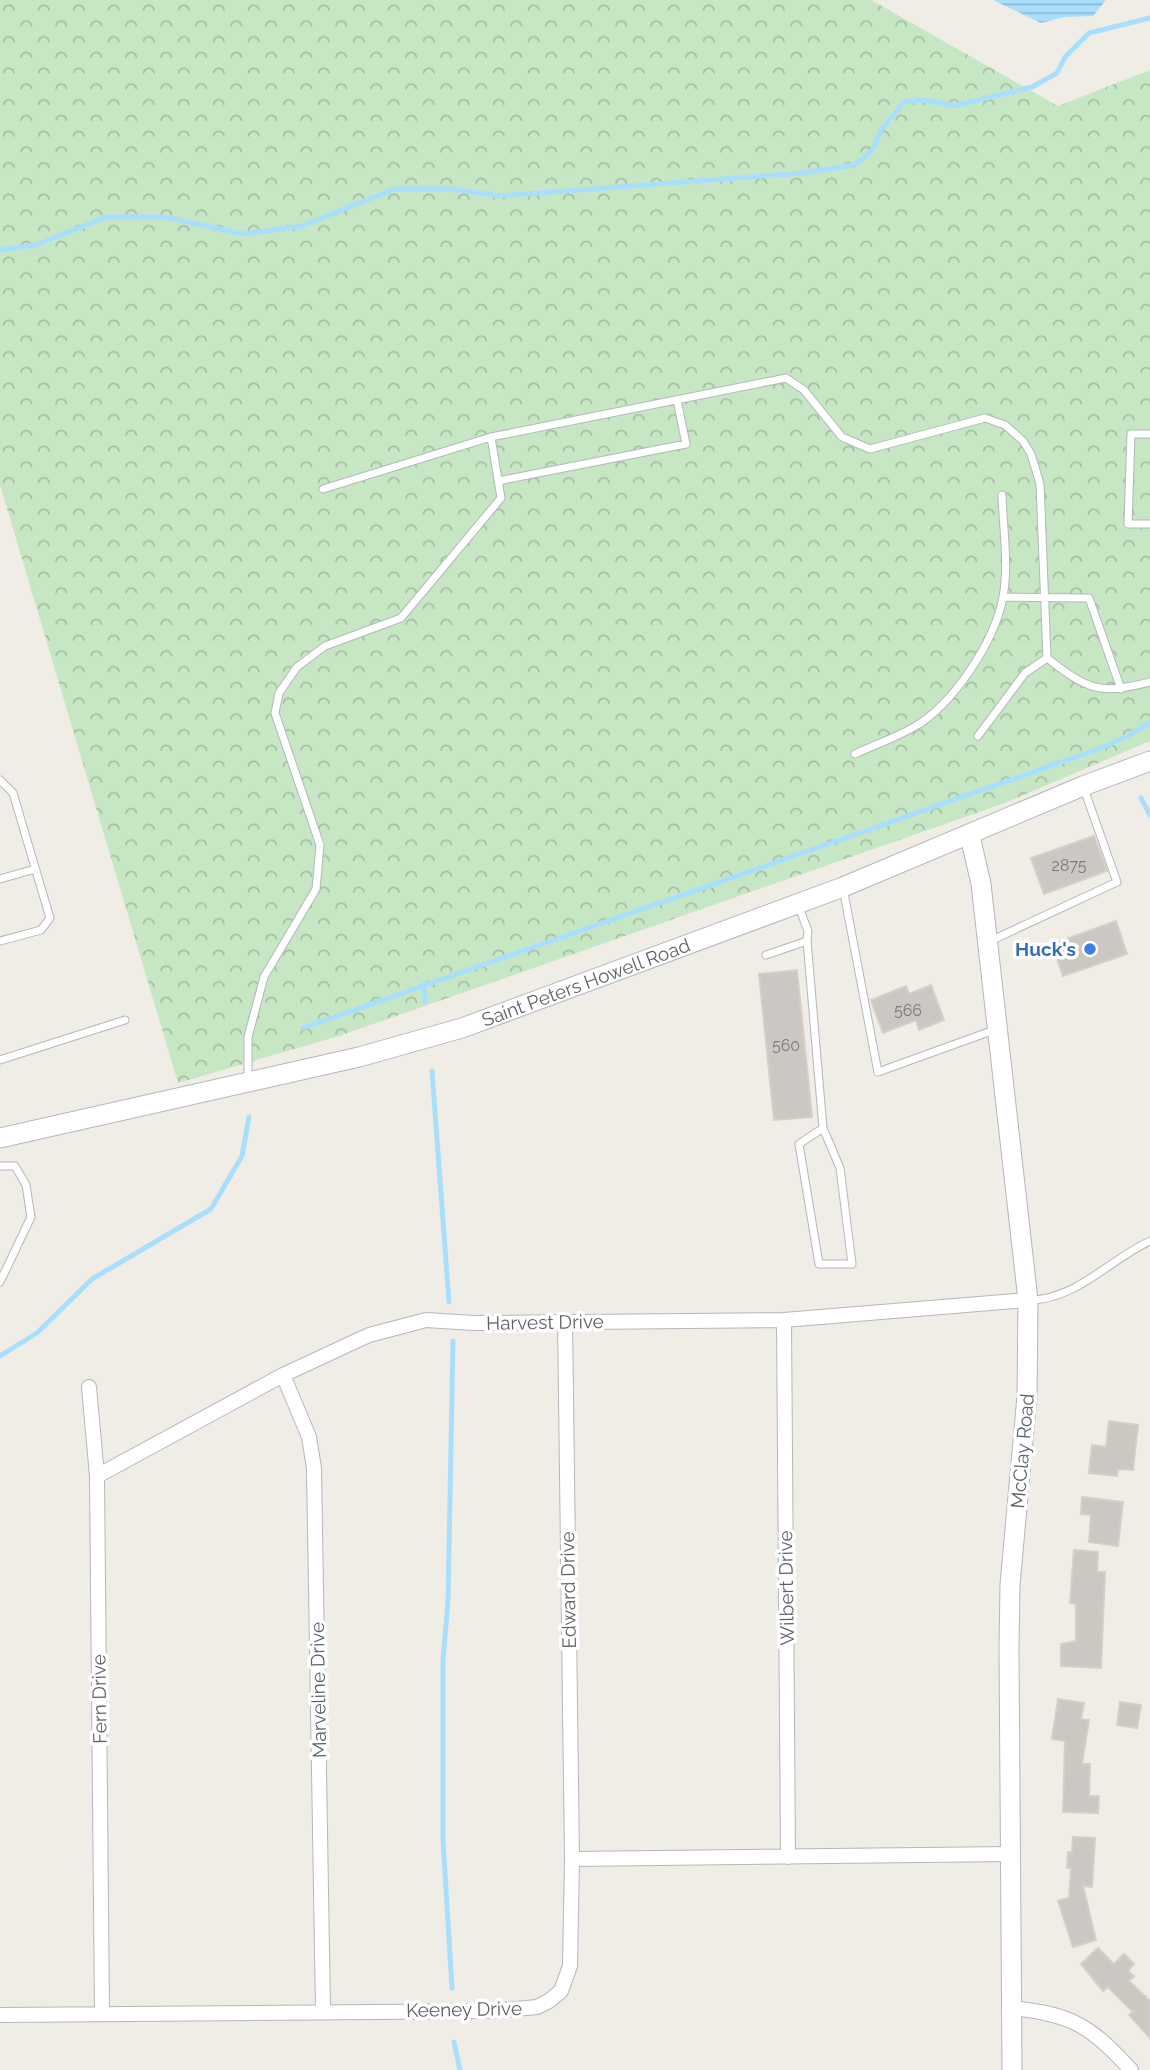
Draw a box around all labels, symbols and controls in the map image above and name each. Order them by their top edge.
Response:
house number: 2875 [1052,856,1087,875]
street label: Saint Peters Howell Road [479,934,693,1031]
place label: Huck's [1015,938,1076,960]
marker: Huck's [1082,941,1098,957]
house number: 566 [894,1001,922,1020]
house number: 560 [772,1036,800,1055]
street label: Harvest Drive [486,1310,604,1334]
street label: McClay Road [1006,1393,1038,1509]
street label: Wilbert Drive [774,1530,798,1646]
street label: Edward Drive [556,1531,580,1649]
street label: Marveline Drive [306,1622,330,1758]
street label: Fern Drive [87,1654,111,1744]
street label: Keeney Drive [406,1997,522,2021]

